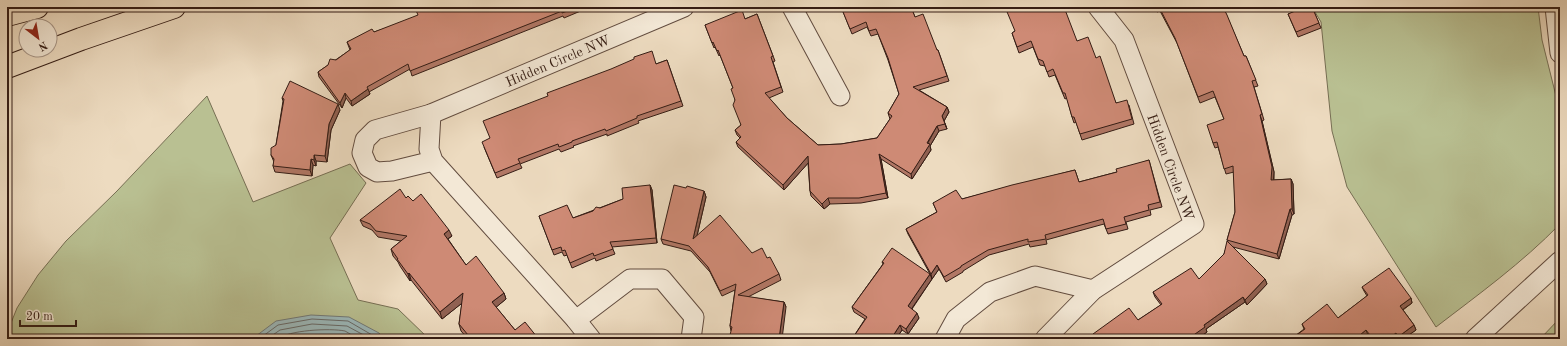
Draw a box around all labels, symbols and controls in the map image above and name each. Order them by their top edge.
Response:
north arrow [18,18,58,58]
street label: Hidden Circle NW [504,33,613,90]
text: N [35,38,49,52]
street label: Hidden Circle NW [1144,112,1196,223]
scale bar [20,302,76,328]
text: 20 m [26,311,53,323]

